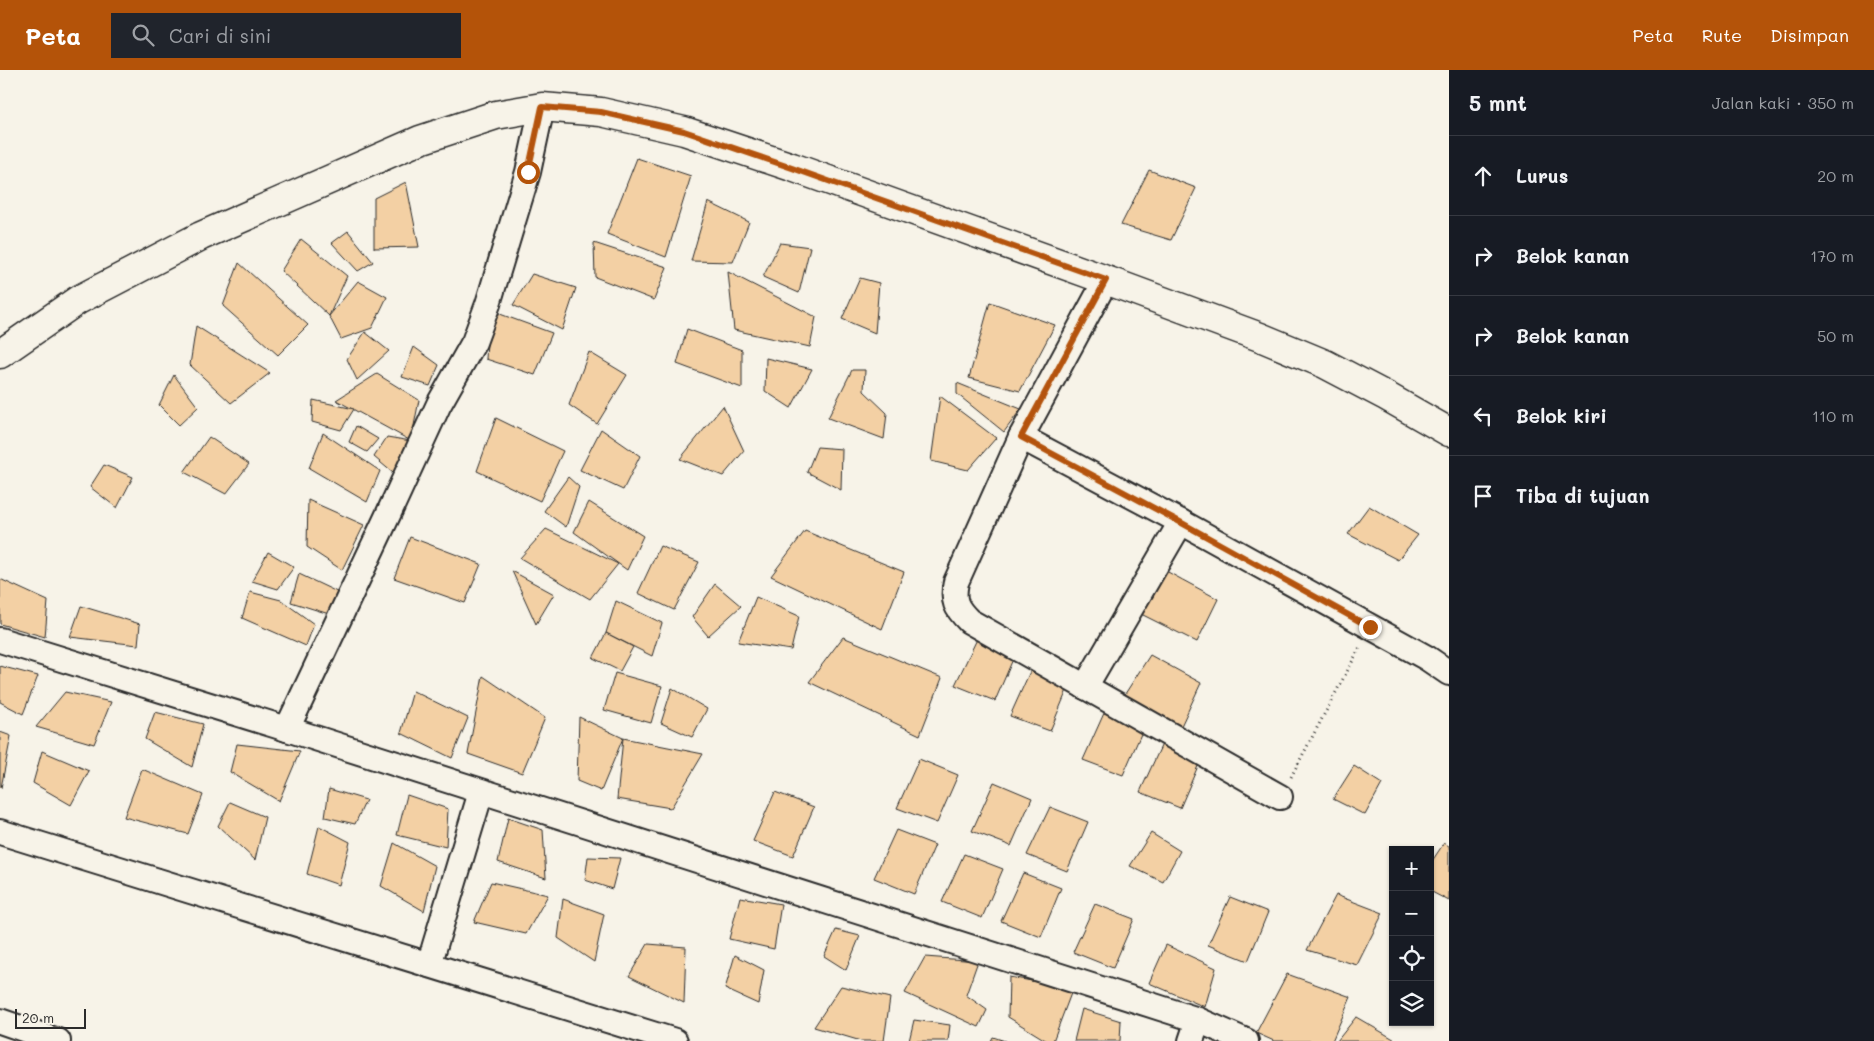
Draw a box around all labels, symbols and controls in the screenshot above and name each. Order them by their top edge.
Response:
search box [111,13,461,58]
text: Peta [25,20,81,51]
icon: search [129,21,157,49]
text: Cari di sini [169,23,271,48]
text: Peta [1632,23,1674,47]
text: Rute [1702,23,1742,47]
text: Disimpan [1770,23,1849,47]
text: 5 mnt [1469,89,1527,116]
text: Jalan kaki · 350 m [1712,92,1854,113]
route start [517,161,540,184]
icon: ahead [1469,162,1497,190]
text: Lurus [1516,163,1568,188]
text: 20 m [1817,165,1854,186]
icon: right [1469,242,1497,270]
text: Belok kanan [1516,243,1629,268]
text: 170 m [1810,245,1854,266]
icon: right [1469,322,1497,350]
text: Belok kanan [1516,323,1629,348]
text: 50 m [1817,325,1854,346]
icon: left [1469,402,1497,430]
text: Belok kiri [1516,403,1607,428]
text: 110 m [1812,405,1854,426]
icon: arrive [1469,482,1497,510]
text: Tiba di tujuan [1516,483,1649,508]
route end [1359,616,1382,639]
map controls [1389,846,1434,1026]
button: + [1389,846,1434,891]
button: − [1389,891,1434,936]
button: locate [1389,936,1434,981]
button: layers [1389,981,1434,1026]
scale bar [15,1006,86,1029]
text: 20 m [22,1008,54,1027]

